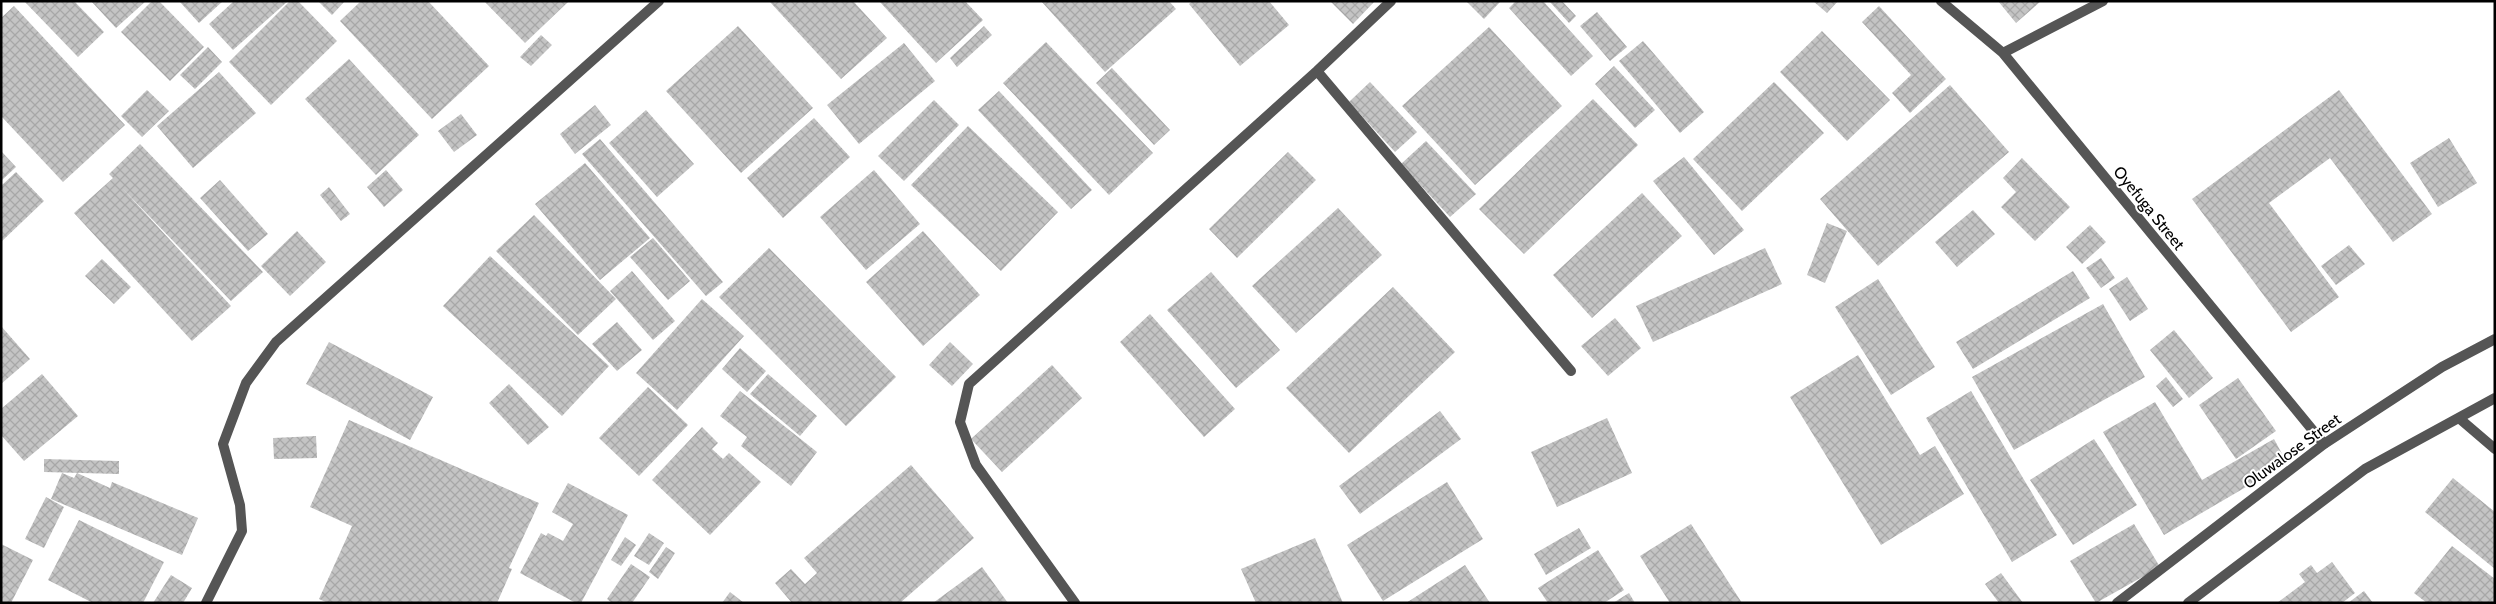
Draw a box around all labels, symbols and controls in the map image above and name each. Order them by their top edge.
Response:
street label: Oyefuga Street [2109,162,2189,254]
street label: Oluwalose Street [2240,409,2345,493]

